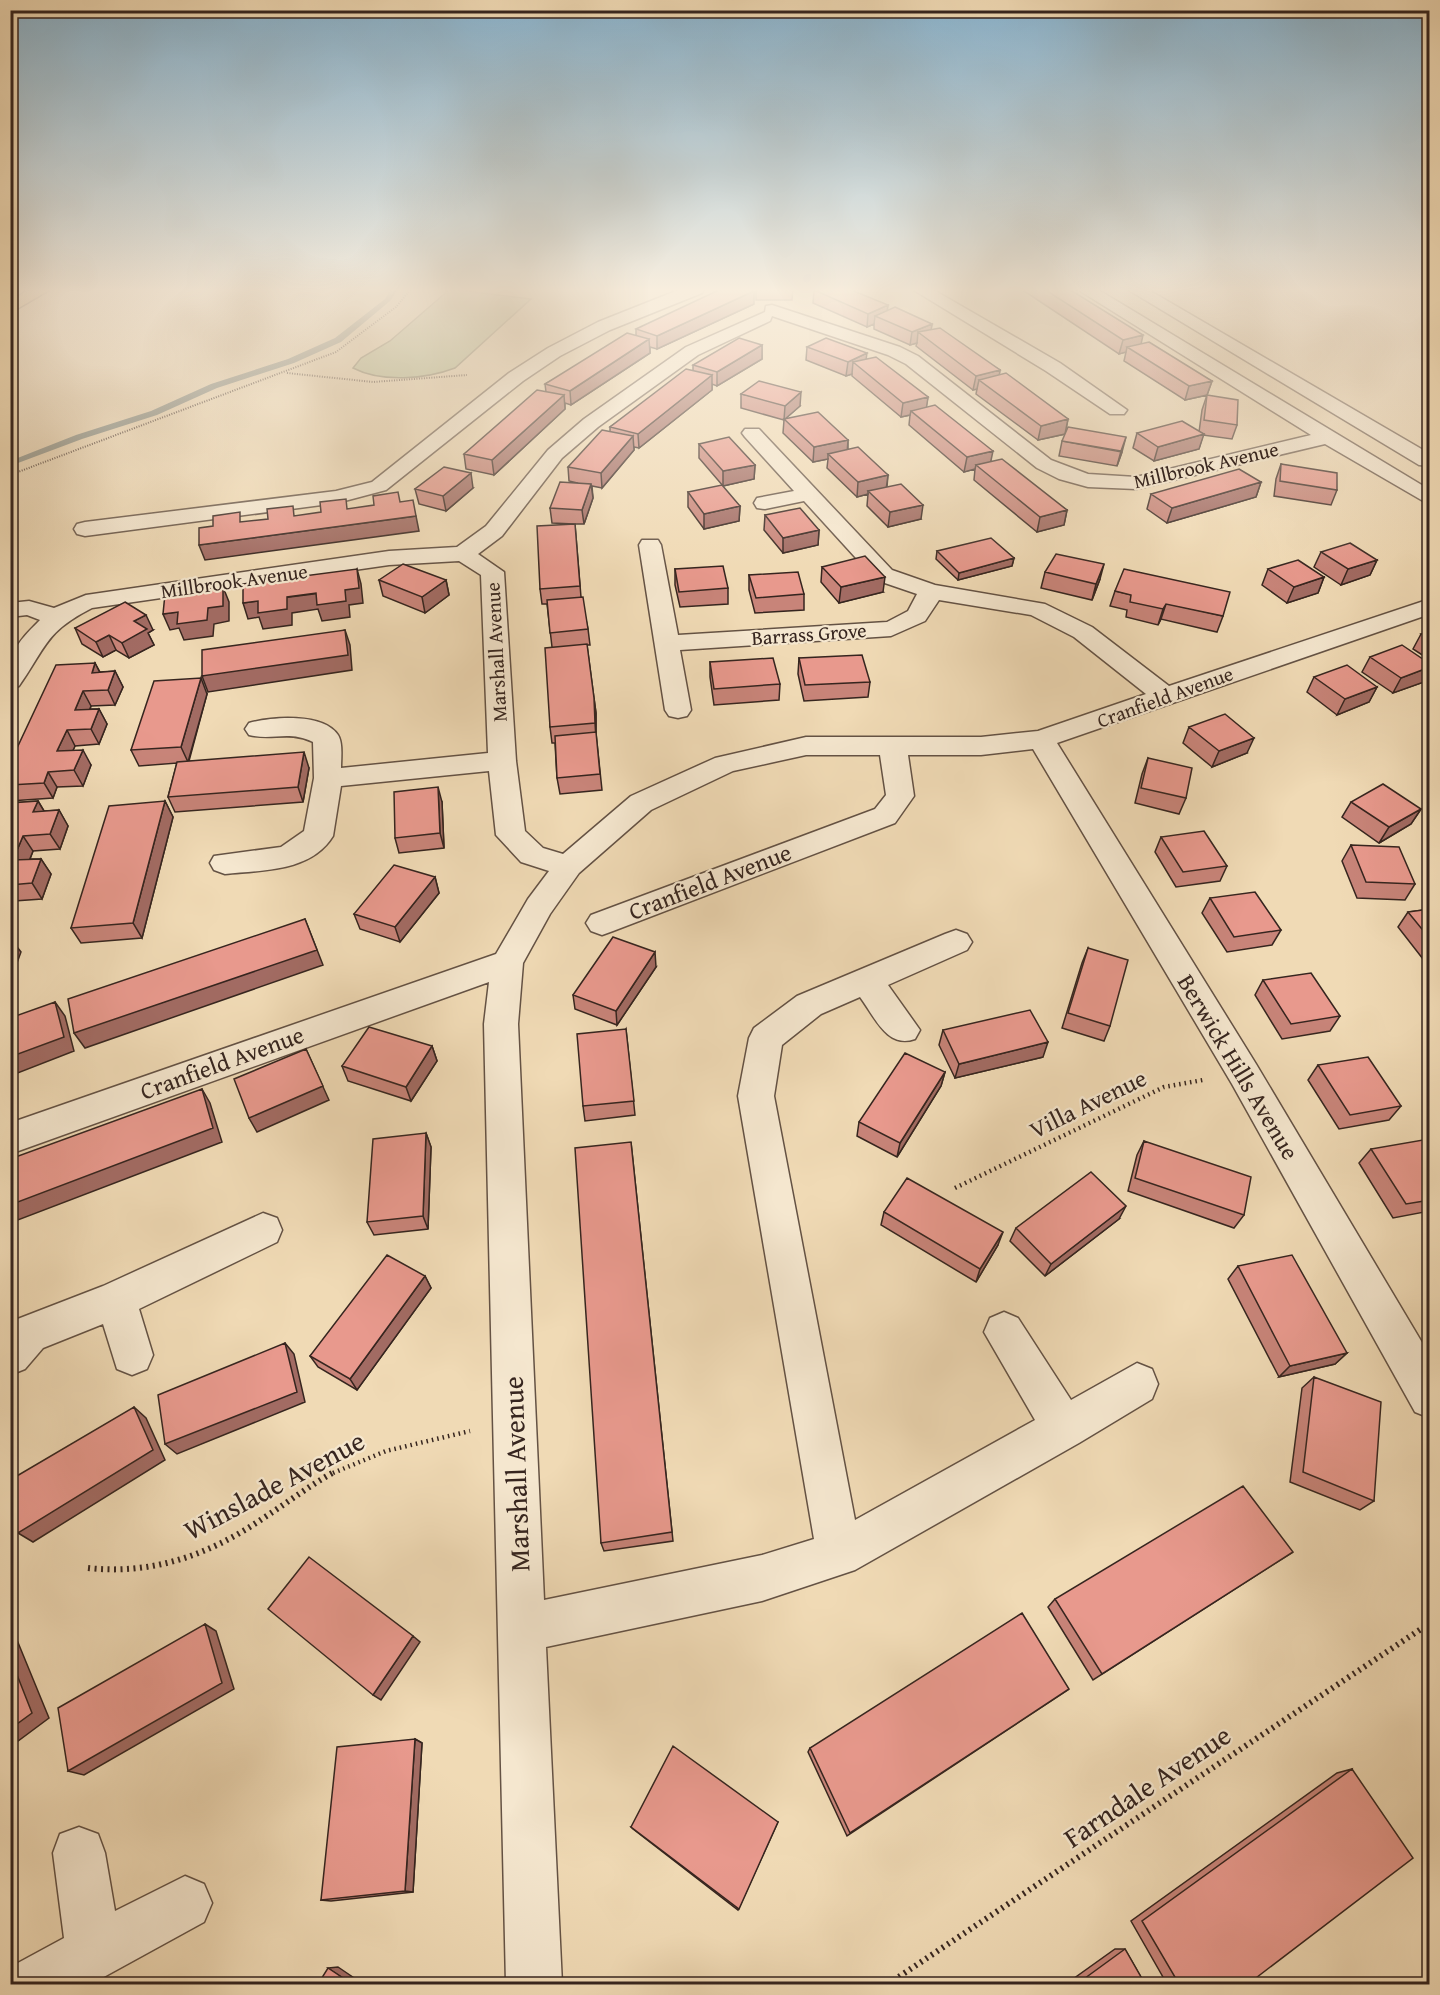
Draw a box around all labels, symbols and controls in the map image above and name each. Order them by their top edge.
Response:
street label: Millbrook Avenue [1131,434,1281,495]
street label: Millbrook Avenue [159,556,309,605]
street label: Marshall Avenue [477,581,514,723]
street label: Barrass Grove [750,615,867,652]
street label: Cranfield Avenue [1093,658,1237,735]
street label: Cranfield Avenue [623,834,796,929]
street label: Berwick Hills Avenue [1169,967,1308,1166]
street label: Cranfield Avenue [135,1017,309,1108]
street label: Villa Avenue [1023,1060,1152,1147]
street label: Marshall Avenue [492,1375,539,1573]
street label: Winslade Avenue [176,1420,372,1550]
street label: Farndale Avenue [1055,1714,1239,1857]

